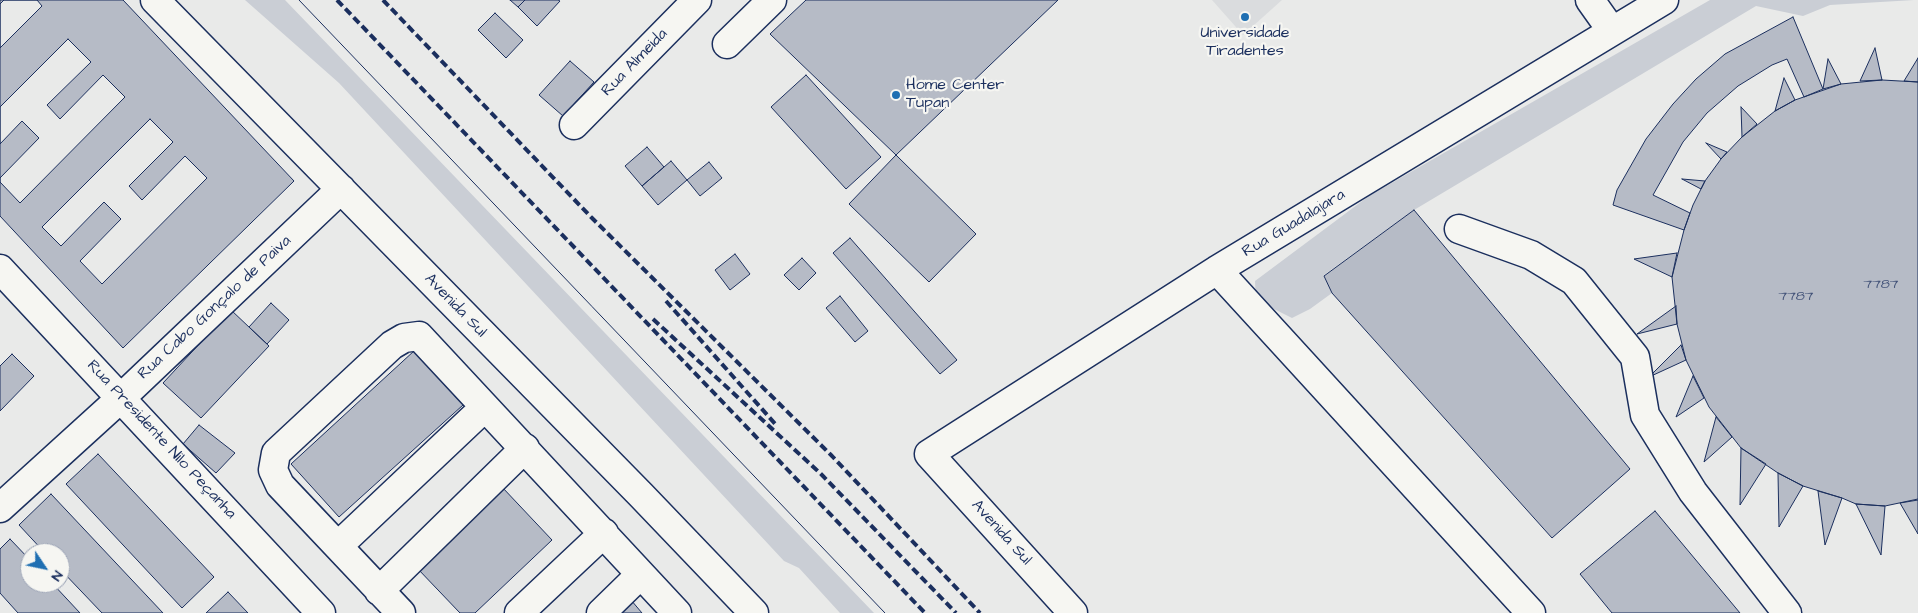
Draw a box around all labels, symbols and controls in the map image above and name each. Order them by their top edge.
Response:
marker: Universidade Tiradentes [1239,11,1251,23]
place label: Universidade Tiradentes [1201,24,1289,62]
street label: Rua Almeida [598,25,672,101]
place label: Home Center Tupan [906,76,1004,114]
marker: Home Center Tupan [890,89,902,101]
street label: Rua Guadalajara [1239,186,1349,262]
street label: Rua Cabo Gonçalo de Paiva [134,232,296,384]
street label: Avenida Sul [420,270,490,342]
house number: 7787 [1864,277,1898,293]
house number: 7787 [1779,289,1813,305]
street label: Rua Presidente Nilo Peçanha [82,357,240,523]
street label: Avenida Sul [967,496,1035,570]
north arrow [20,543,70,593]
text: N [46,567,67,585]

